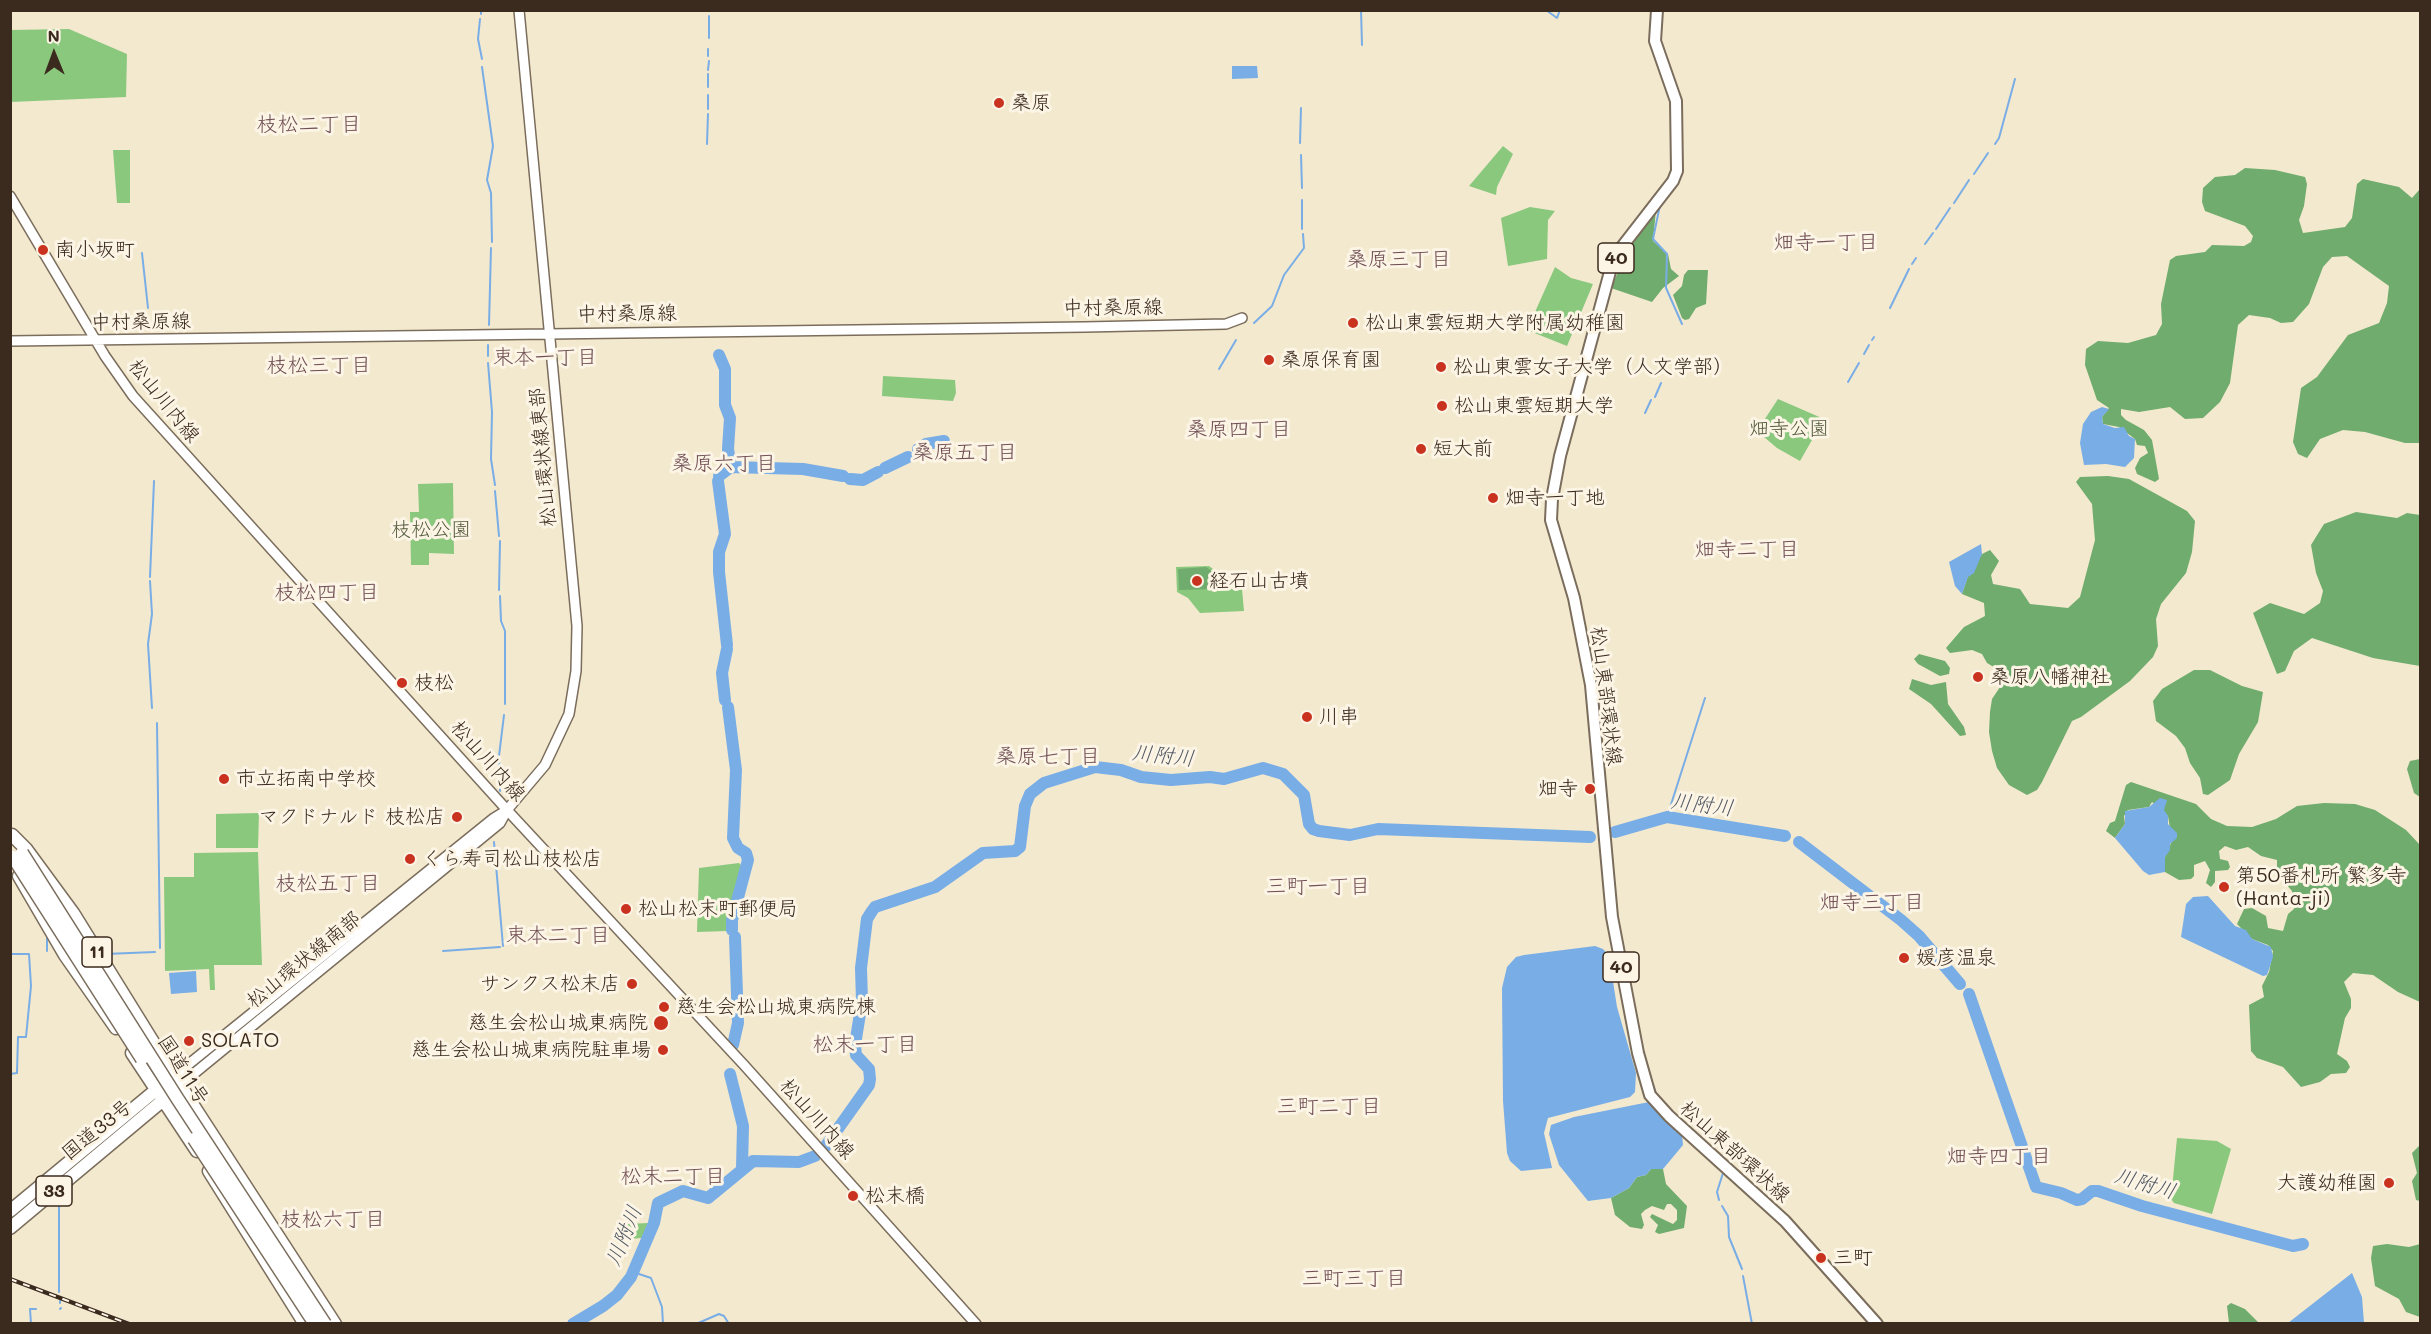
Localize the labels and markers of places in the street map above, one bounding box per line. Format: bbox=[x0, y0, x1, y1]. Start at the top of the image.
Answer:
place label: 桑原 bbox=[1011, 91, 1051, 115]
marker: 桑原 bbox=[992, 96, 1006, 110]
place label: 南小坂町 bbox=[55, 238, 135, 262]
marker: 南小坂町 bbox=[36, 243, 50, 257]
place label: 松山東雲短期大学附属幼稚園 bbox=[1365, 311, 1625, 335]
marker: 松山東雲短期大学附属幼稚園 bbox=[1346, 316, 1360, 330]
place label: 桑原保育園 bbox=[1281, 348, 1381, 372]
marker: 桑原保育園 bbox=[1262, 353, 1276, 367]
place label: 松山東雲女子大学（人文学部） bbox=[1453, 355, 1733, 379]
marker: 松山東雲女子大学（人文学部） bbox=[1434, 360, 1448, 374]
place label: 松山東雲短期大学 bbox=[1454, 394, 1614, 418]
marker: 松山東雲短期大学 bbox=[1435, 399, 1449, 413]
place label: 短大前 bbox=[1433, 437, 1493, 461]
marker: 短大前 bbox=[1414, 442, 1428, 456]
place label: 畑寺一丁地 bbox=[1505, 486, 1605, 510]
marker: 畑寺一丁地 bbox=[1486, 491, 1500, 505]
place label: 経石山古墳 bbox=[1209, 569, 1309, 593]
marker: 経石山古墳 bbox=[1190, 574, 1204, 588]
place label: 桑原八幡神社 bbox=[1990, 665, 2110, 689]
marker: 桑原八幡神社 bbox=[1971, 670, 1985, 684]
place label: 枝松 bbox=[414, 671, 454, 695]
marker: 枝松 bbox=[395, 676, 409, 690]
place label: 川串 bbox=[1319, 705, 1359, 729]
marker: 川串 bbox=[1300, 710, 1314, 724]
place label: 市立拓南中学校 bbox=[236, 767, 376, 791]
marker: 市立拓南中学校 bbox=[217, 772, 231, 786]
place label: 畑寺 bbox=[1538, 777, 1578, 801]
marker: 畑寺 bbox=[1583, 782, 1597, 796]
place label: マクドナルド 枝松店 bbox=[259, 805, 445, 829]
marker: マクドナルド 枝松店 bbox=[450, 810, 464, 824]
place label: くら寿司松山枝松店 bbox=[422, 847, 602, 871]
marker: くら寿司松山枝松店 bbox=[403, 852, 417, 866]
place label: 第50番札所 繁多寺 (Hanta-ji) bbox=[2236, 864, 2406, 911]
marker: 第50番札所 繁多寺 (Hanta-ji) bbox=[2217, 880, 2231, 894]
place label: 松山松末町郵便局 bbox=[638, 897, 798, 921]
marker: 松山松末町郵便局 bbox=[619, 902, 633, 916]
place label: 媛彦温泉 bbox=[1916, 946, 1996, 970]
marker: 媛彦温泉 bbox=[1897, 951, 1911, 965]
place label: サンクス松末店 bbox=[480, 972, 620, 996]
marker: サンクス松末店 bbox=[625, 977, 639, 991]
place label: 慈生会松山城東病院棟 bbox=[676, 995, 876, 1019]
marker: 慈生会松山城東病院棟 bbox=[657, 1000, 671, 1014]
place label: 慈生会松山城東病院 bbox=[468, 1011, 648, 1035]
marker: 慈生会松山城東病院 bbox=[652, 1014, 670, 1032]
place label: SOLATO bbox=[201, 1029, 279, 1053]
marker: SOLATO bbox=[182, 1034, 196, 1048]
place label: 慈生会松山城東病院駐車場 bbox=[411, 1038, 651, 1062]
marker: 慈生会松山城東病院駐車場 bbox=[656, 1043, 670, 1057]
place label: 大護幼稚園 bbox=[2277, 1171, 2377, 1195]
marker: 大護幼稚園 bbox=[2382, 1176, 2396, 1190]
place label: 松末橋 bbox=[865, 1184, 925, 1208]
marker: 松末橋 bbox=[846, 1189, 860, 1203]
place label: 三町 bbox=[1833, 1246, 1873, 1270]
marker: 三町 bbox=[1814, 1251, 1828, 1265]

